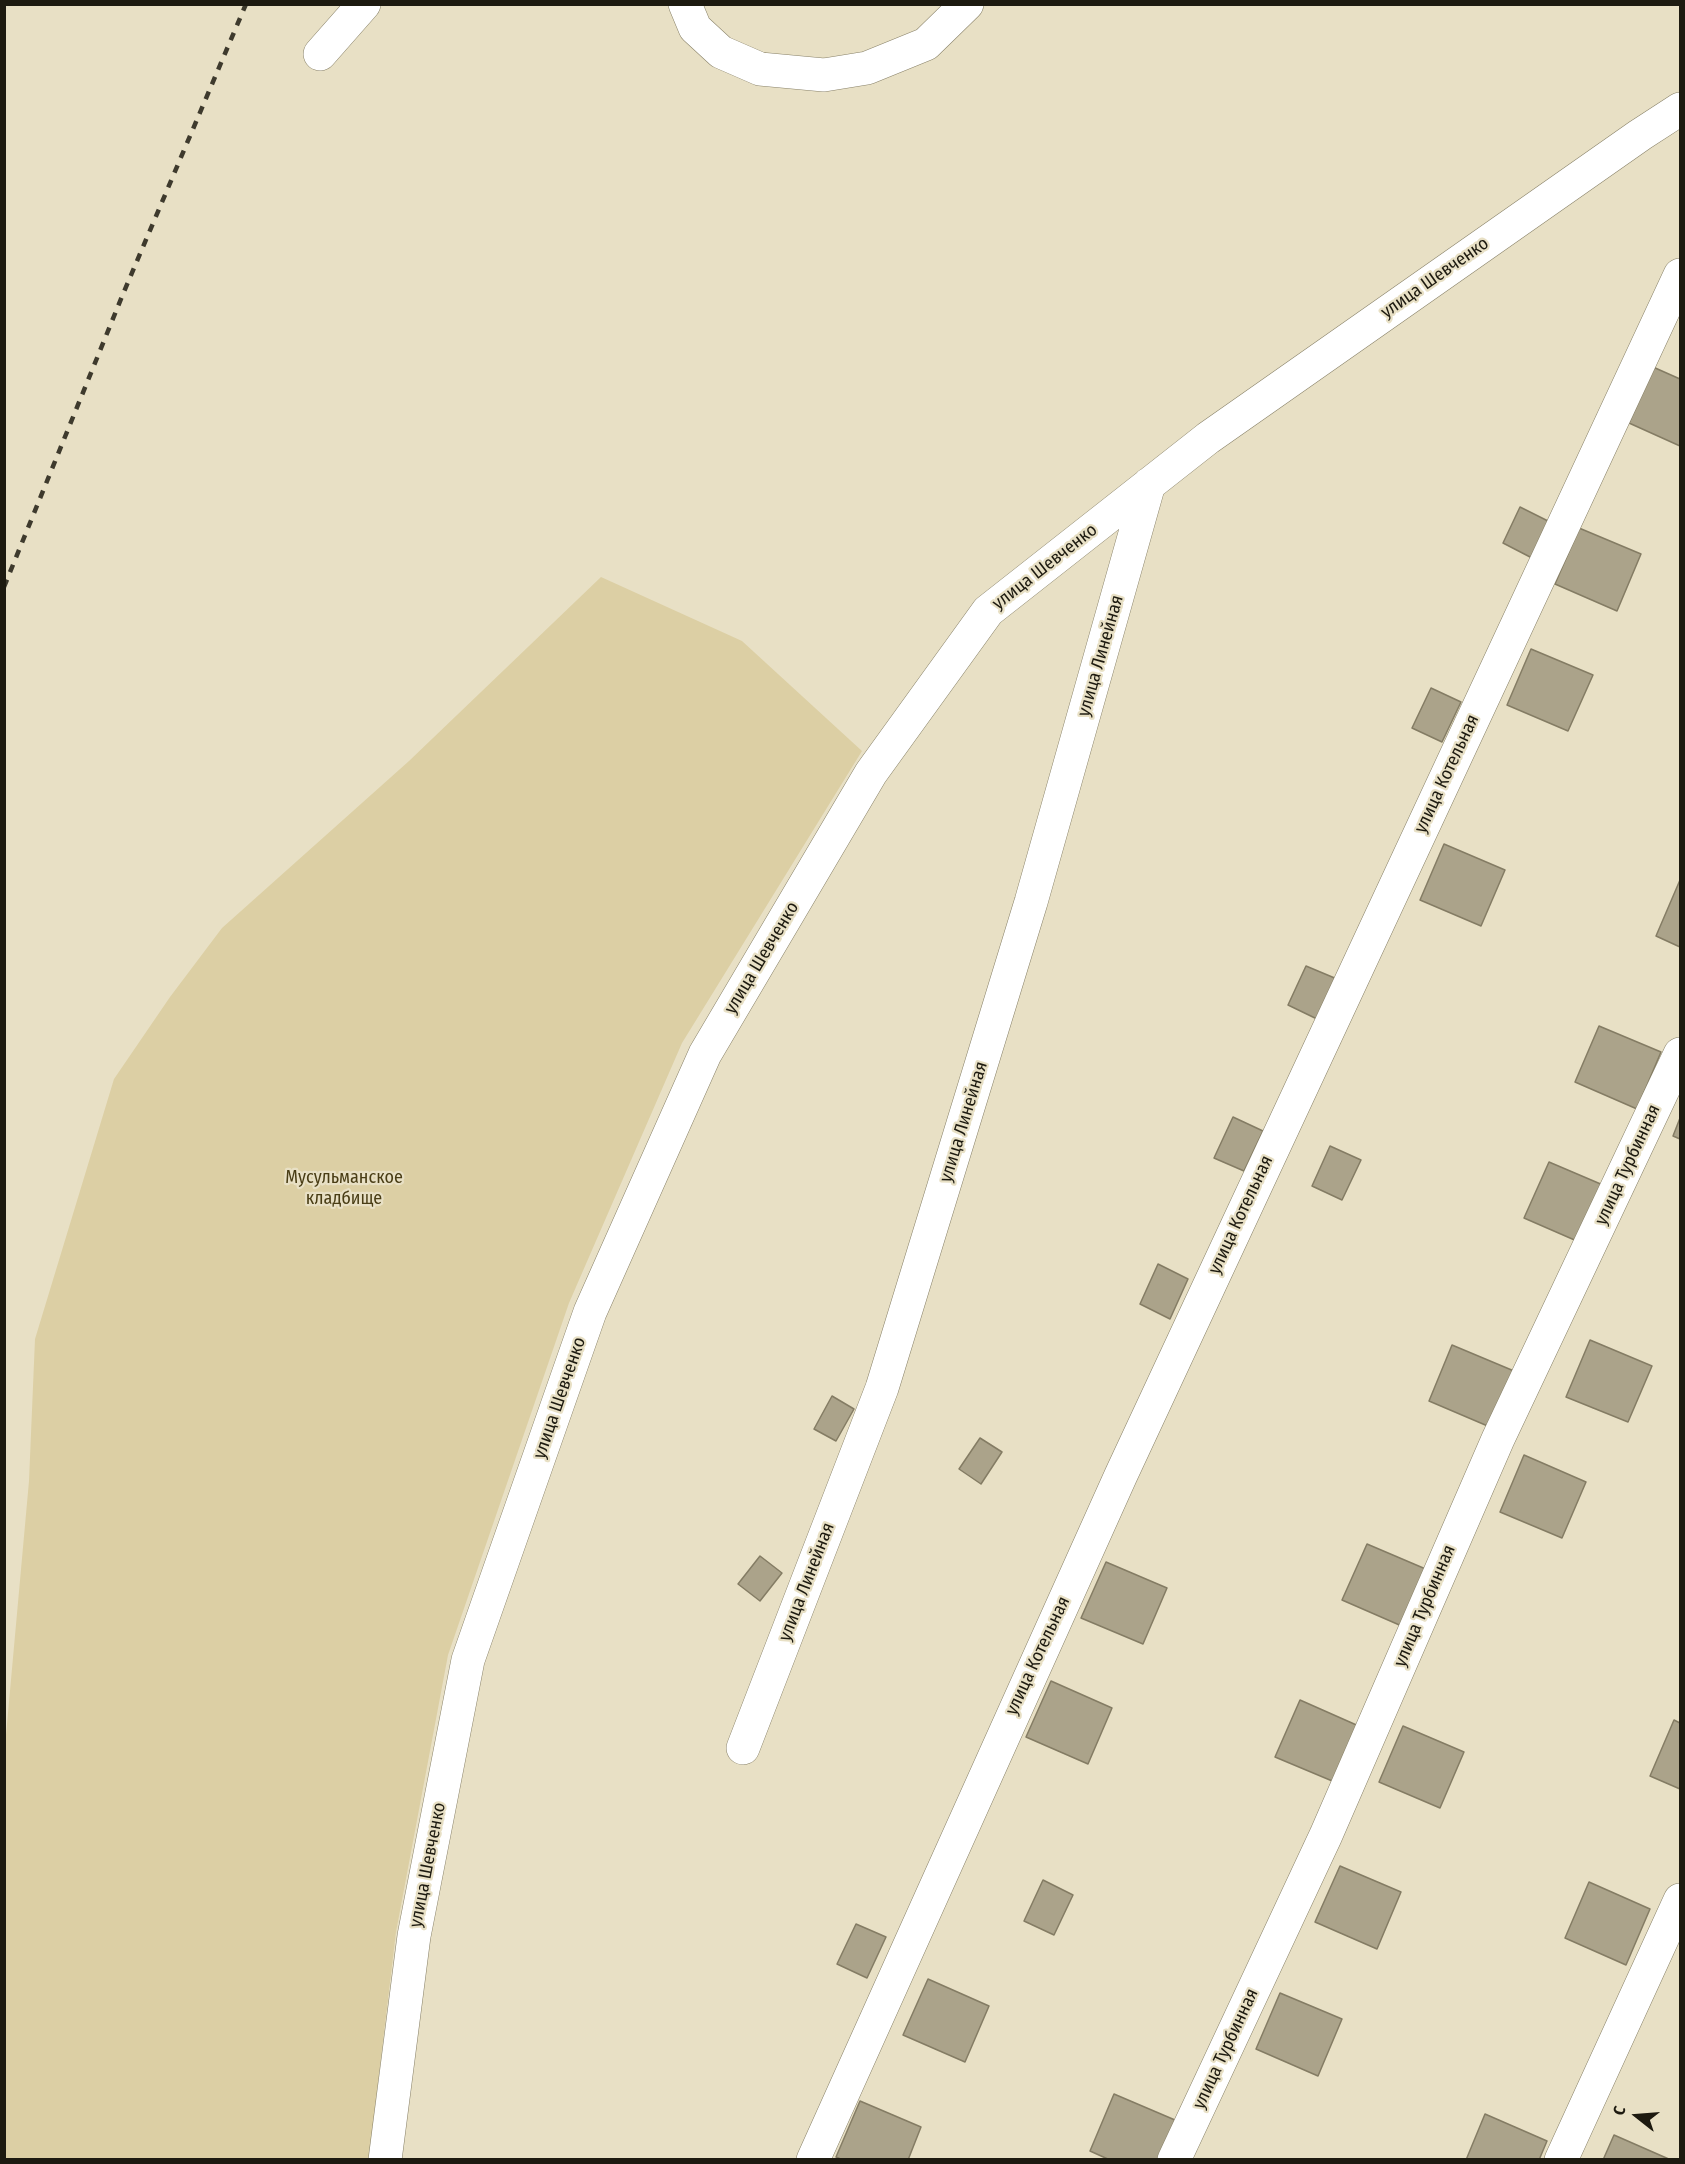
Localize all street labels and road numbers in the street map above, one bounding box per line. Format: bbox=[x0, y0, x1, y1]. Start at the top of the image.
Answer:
street label: улица Шевченко bbox=[1377, 233, 1493, 323]
street label: улица Шевченко bbox=[988, 519, 1102, 615]
street label: улица Линейная bbox=[1073, 593, 1129, 719]
street label: улица Котельная bbox=[1410, 711, 1484, 837]
street label: улица Шевченко bbox=[720, 898, 804, 1018]
street label: улица Линейная bbox=[935, 1059, 993, 1185]
street label: улица Турбинная bbox=[1591, 1101, 1665, 1229]
street label: улица Котельная bbox=[1204, 1152, 1278, 1278]
street label: улица Шевченко bbox=[529, 1334, 591, 1462]
street label: улица Линейная bbox=[775, 1520, 839, 1644]
street label: улица Турбинная bbox=[1390, 1542, 1460, 1670]
street label: улица Котельная bbox=[1001, 1593, 1075, 1719]
street label: улица Шевченко bbox=[405, 1801, 451, 1929]
street label: улица Турбинная bbox=[1189, 1985, 1263, 2113]

